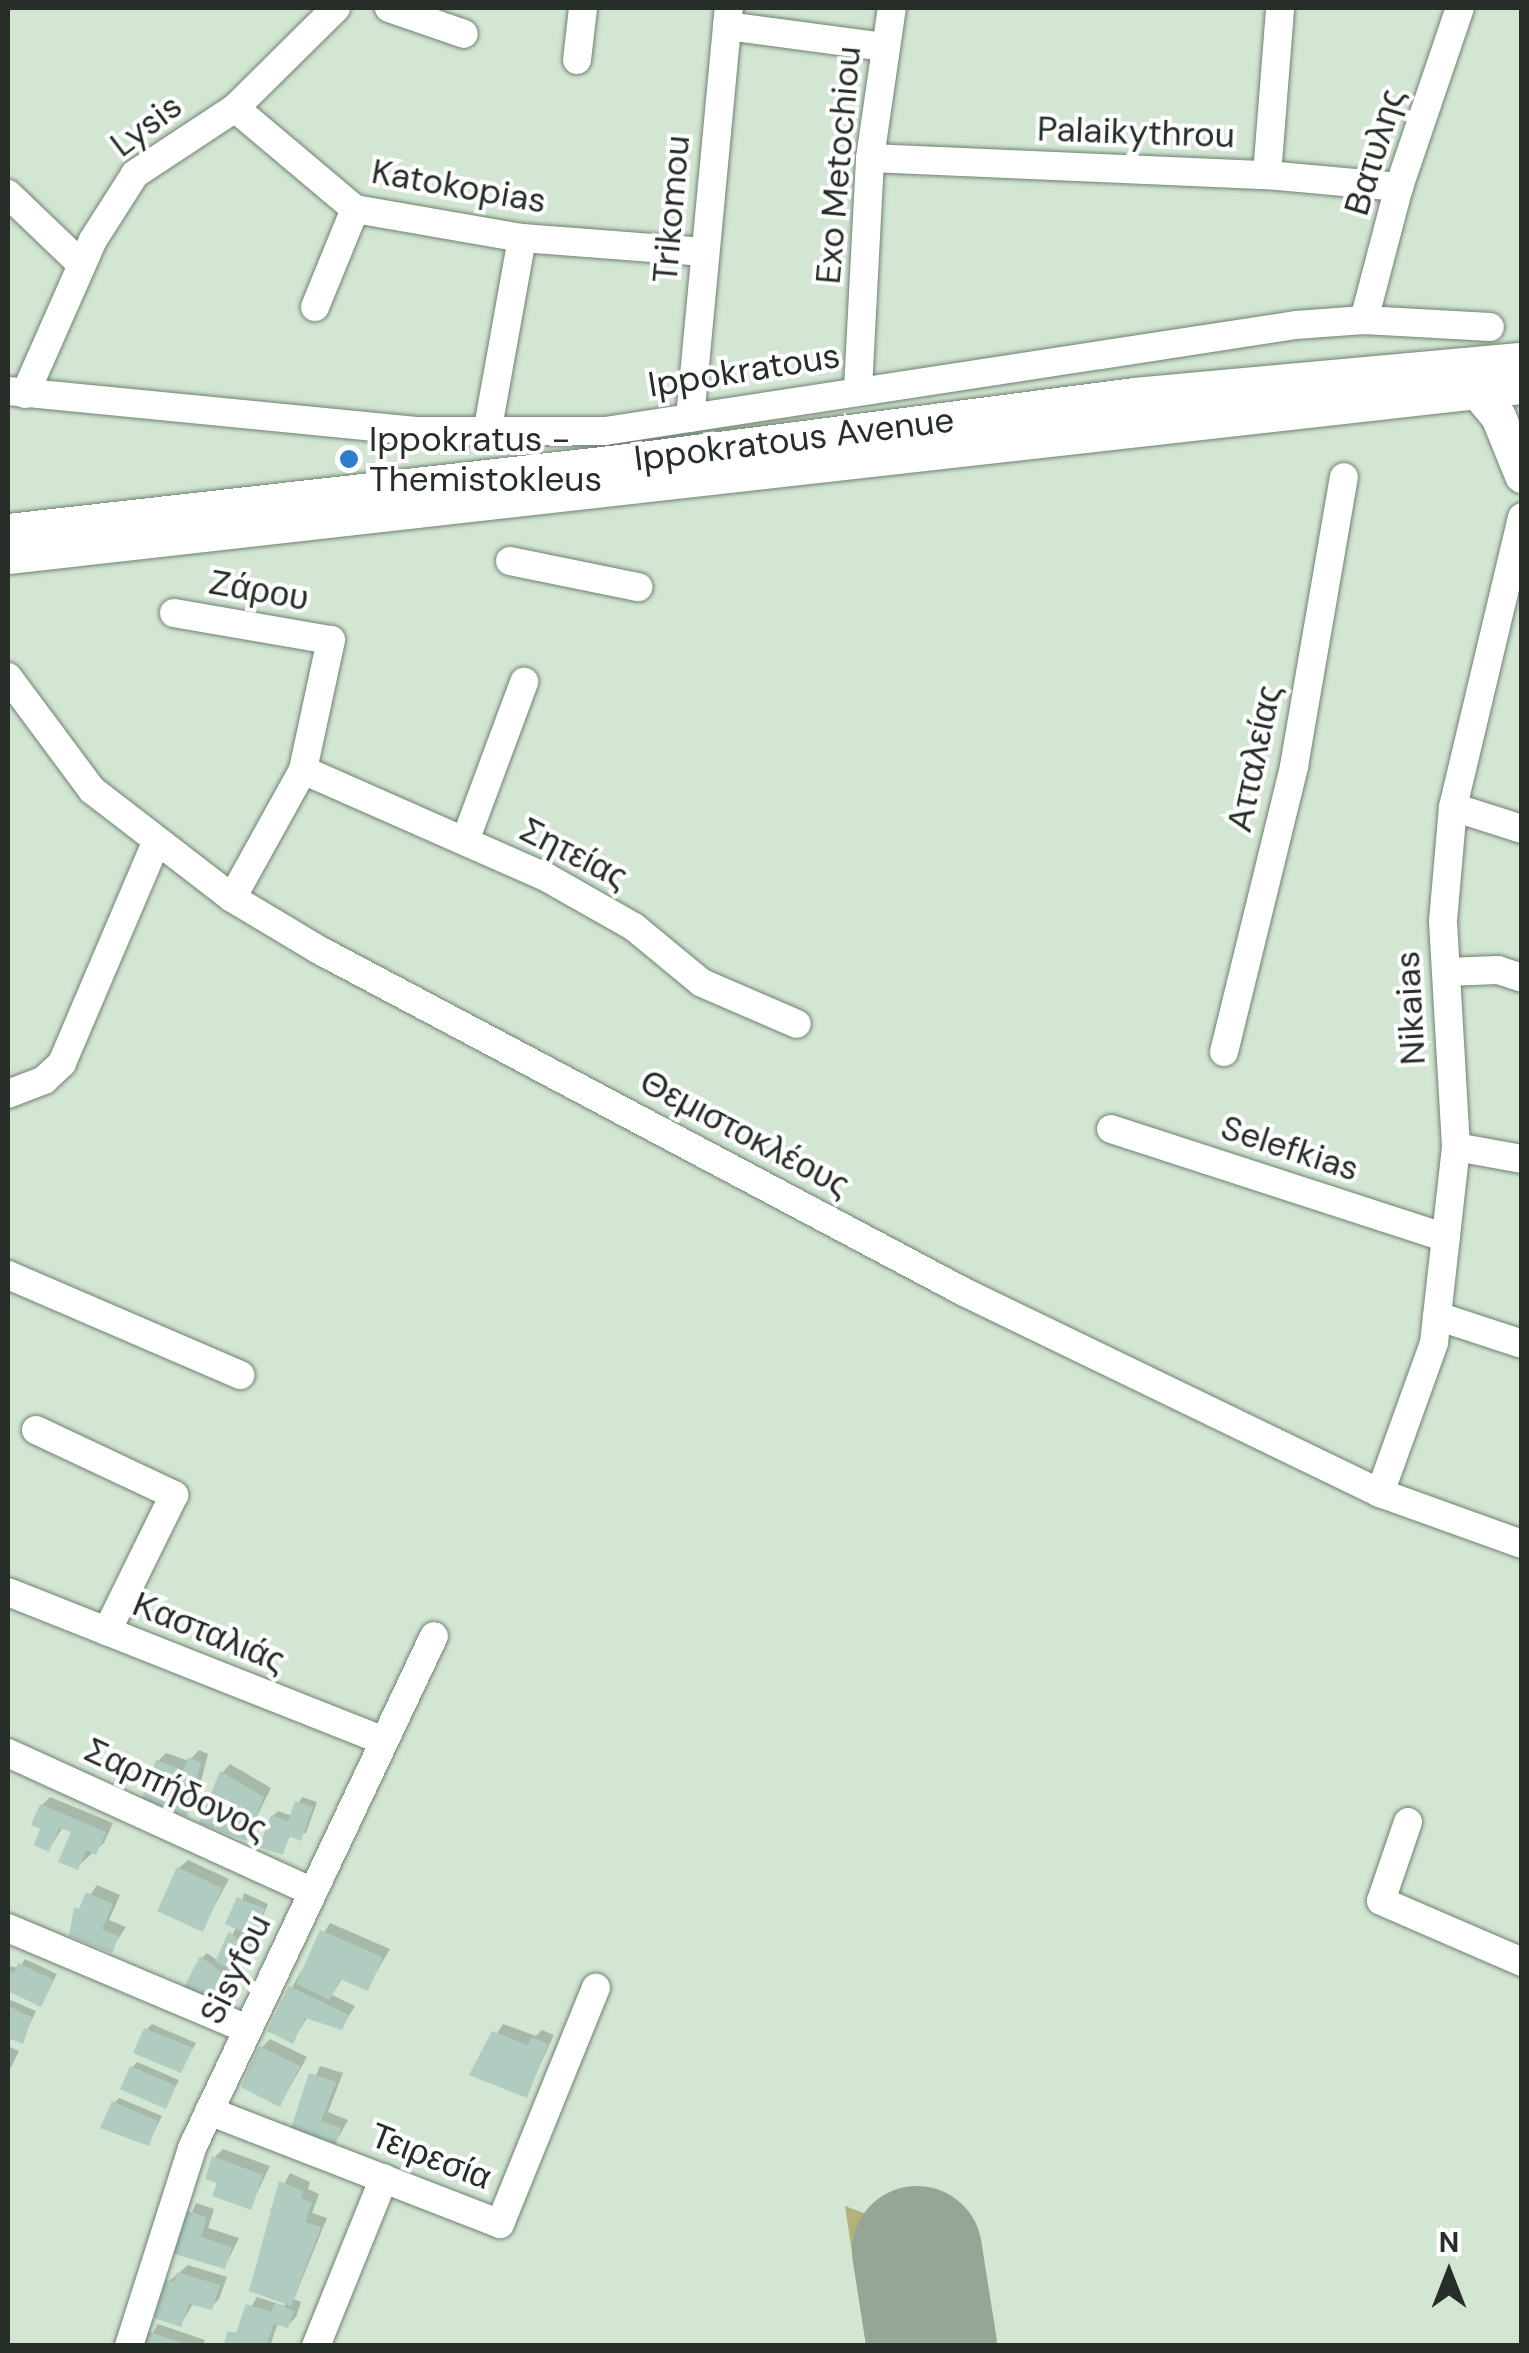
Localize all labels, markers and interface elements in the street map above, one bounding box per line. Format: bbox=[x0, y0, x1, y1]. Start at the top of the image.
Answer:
street label: Exo Metochiou bbox=[807, 44, 869, 286]
street label: Βατυλης bbox=[1335, 84, 1413, 220]
street label: Lysis bbox=[102, 85, 190, 165]
street label: Palaikythrou bbox=[1036, 108, 1236, 156]
street label: Trikomou bbox=[644, 133, 698, 285]
street label: Katokopias bbox=[369, 150, 549, 222]
street label: Ippokratous bbox=[645, 334, 843, 406]
street label: Ippokratous Avenue bbox=[632, 399, 956, 479]
place label: Ippokratus - Themistokleus bbox=[369, 418, 602, 500]
marker: Ippokratus - Themistokleus bbox=[338, 448, 360, 470]
street label: Ζάρου bbox=[206, 561, 312, 619]
street label: Ατταλείας bbox=[1218, 681, 1290, 835]
street label: Σητείας bbox=[513, 808, 635, 898]
street label: Nikaias bbox=[1386, 950, 1434, 1066]
street label: Θεμιστοκλέους bbox=[633, 1060, 857, 1206]
street label: Selefkias bbox=[1216, 1106, 1364, 1190]
street label: Κασταλιάς bbox=[127, 1582, 291, 1682]
street label: Σαρπήδονος bbox=[78, 1728, 274, 1850]
street label: Sisyfou bbox=[190, 1907, 280, 2031]
street label: Τειρεσία bbox=[365, 2114, 497, 2198]
north arrow bbox=[1399, 2223, 1499, 2323]
text: N bbox=[1439, 2224, 1459, 2261]

